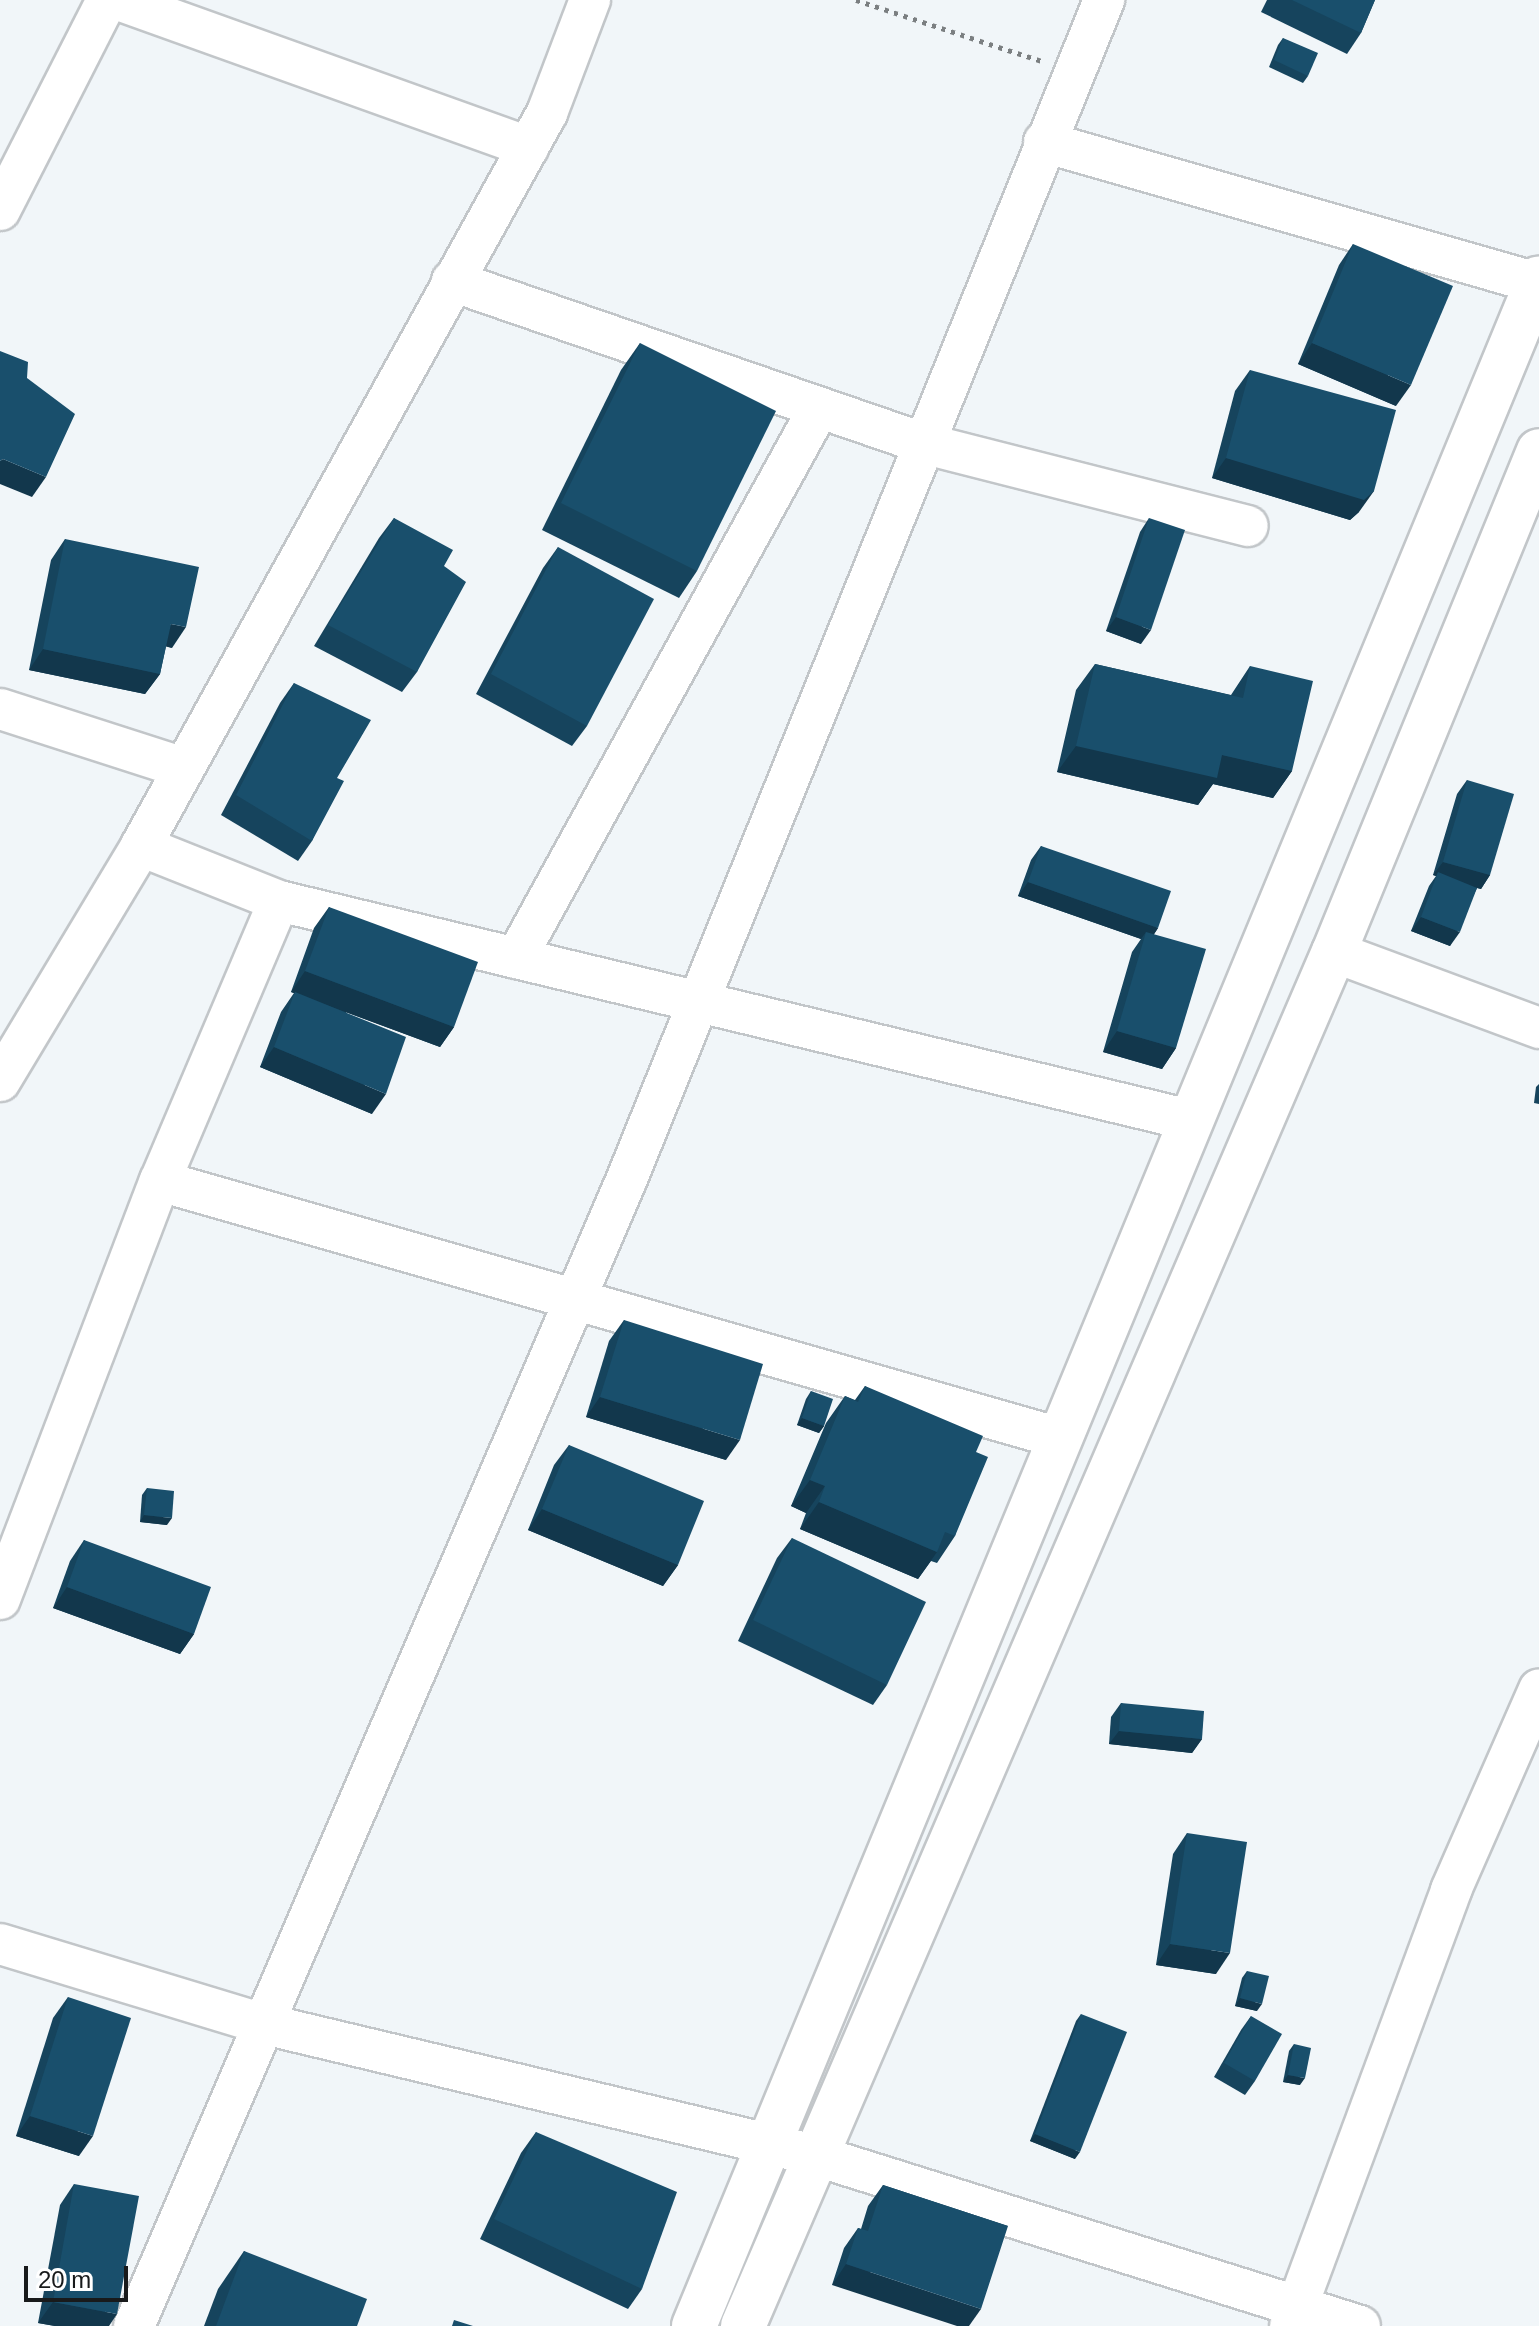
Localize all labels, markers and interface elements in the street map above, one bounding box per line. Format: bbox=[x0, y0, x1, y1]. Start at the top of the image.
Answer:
scale bar bbox=[28, 2250, 132, 2300]
text: 20 m bbox=[38, 2266, 91, 2293]

